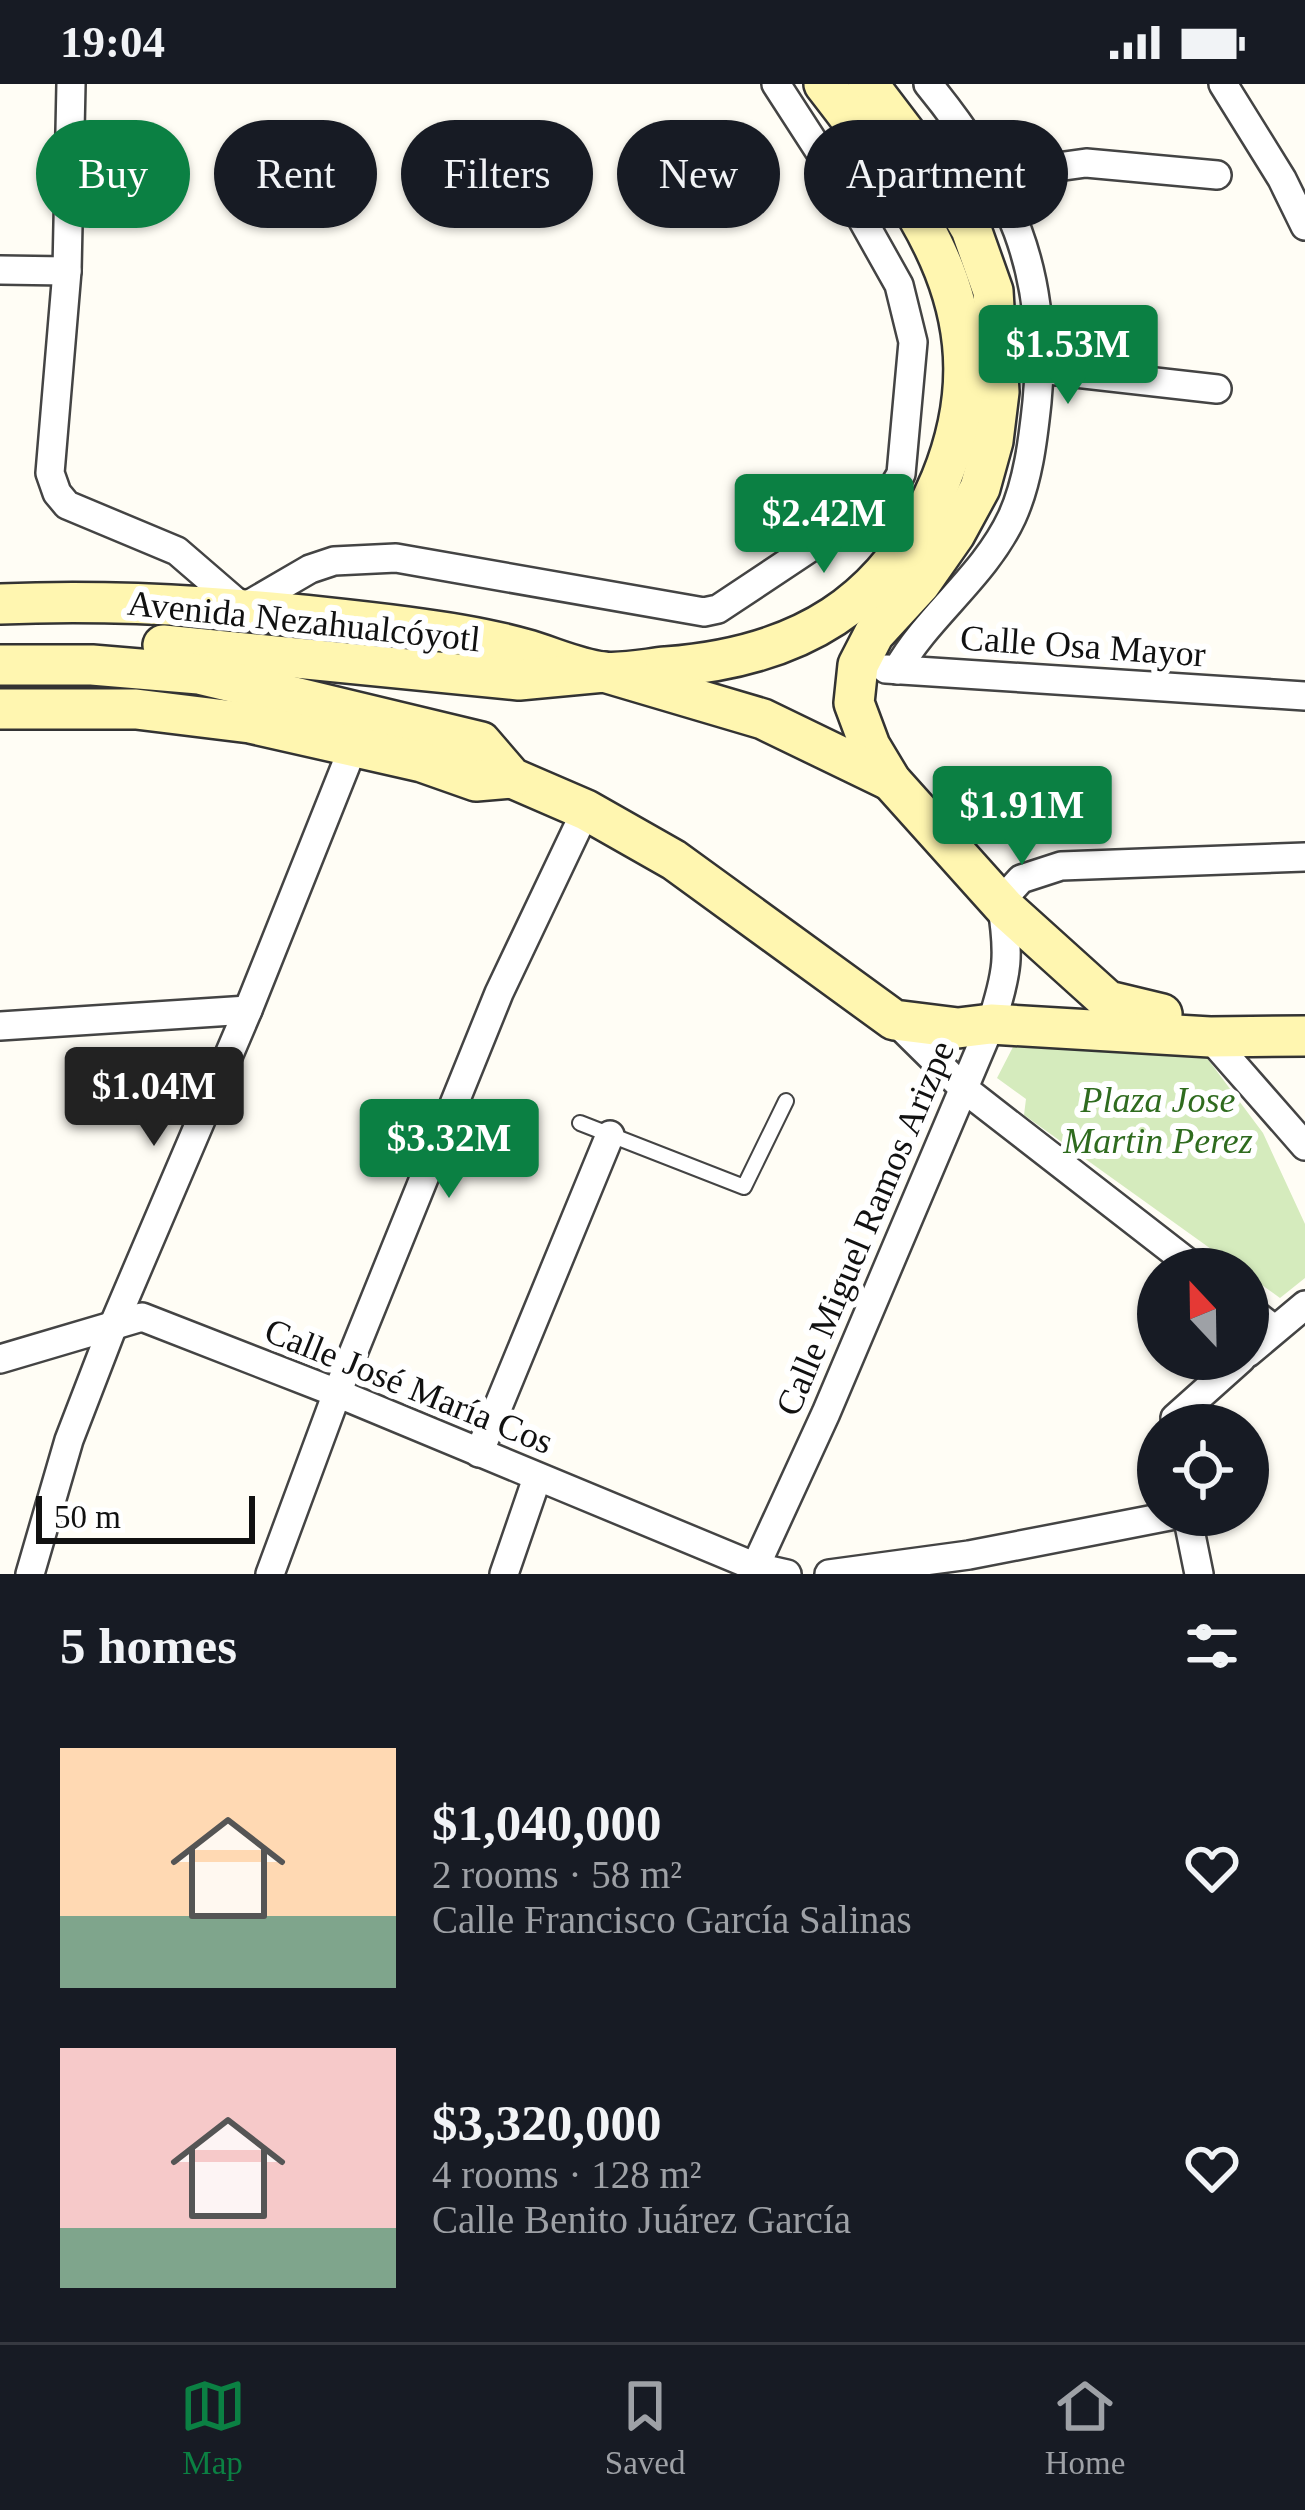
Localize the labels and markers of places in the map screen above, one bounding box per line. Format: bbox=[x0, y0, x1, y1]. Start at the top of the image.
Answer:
pin: $1.53M bbox=[970, 305, 1166, 407]
pin: $2.42M bbox=[726, 474, 922, 576]
pin: $1.91M bbox=[924, 766, 1120, 868]
pin: $1.04M bbox=[56, 1047, 252, 1149]
pin: $3.32M bbox=[351, 1099, 547, 1201]

